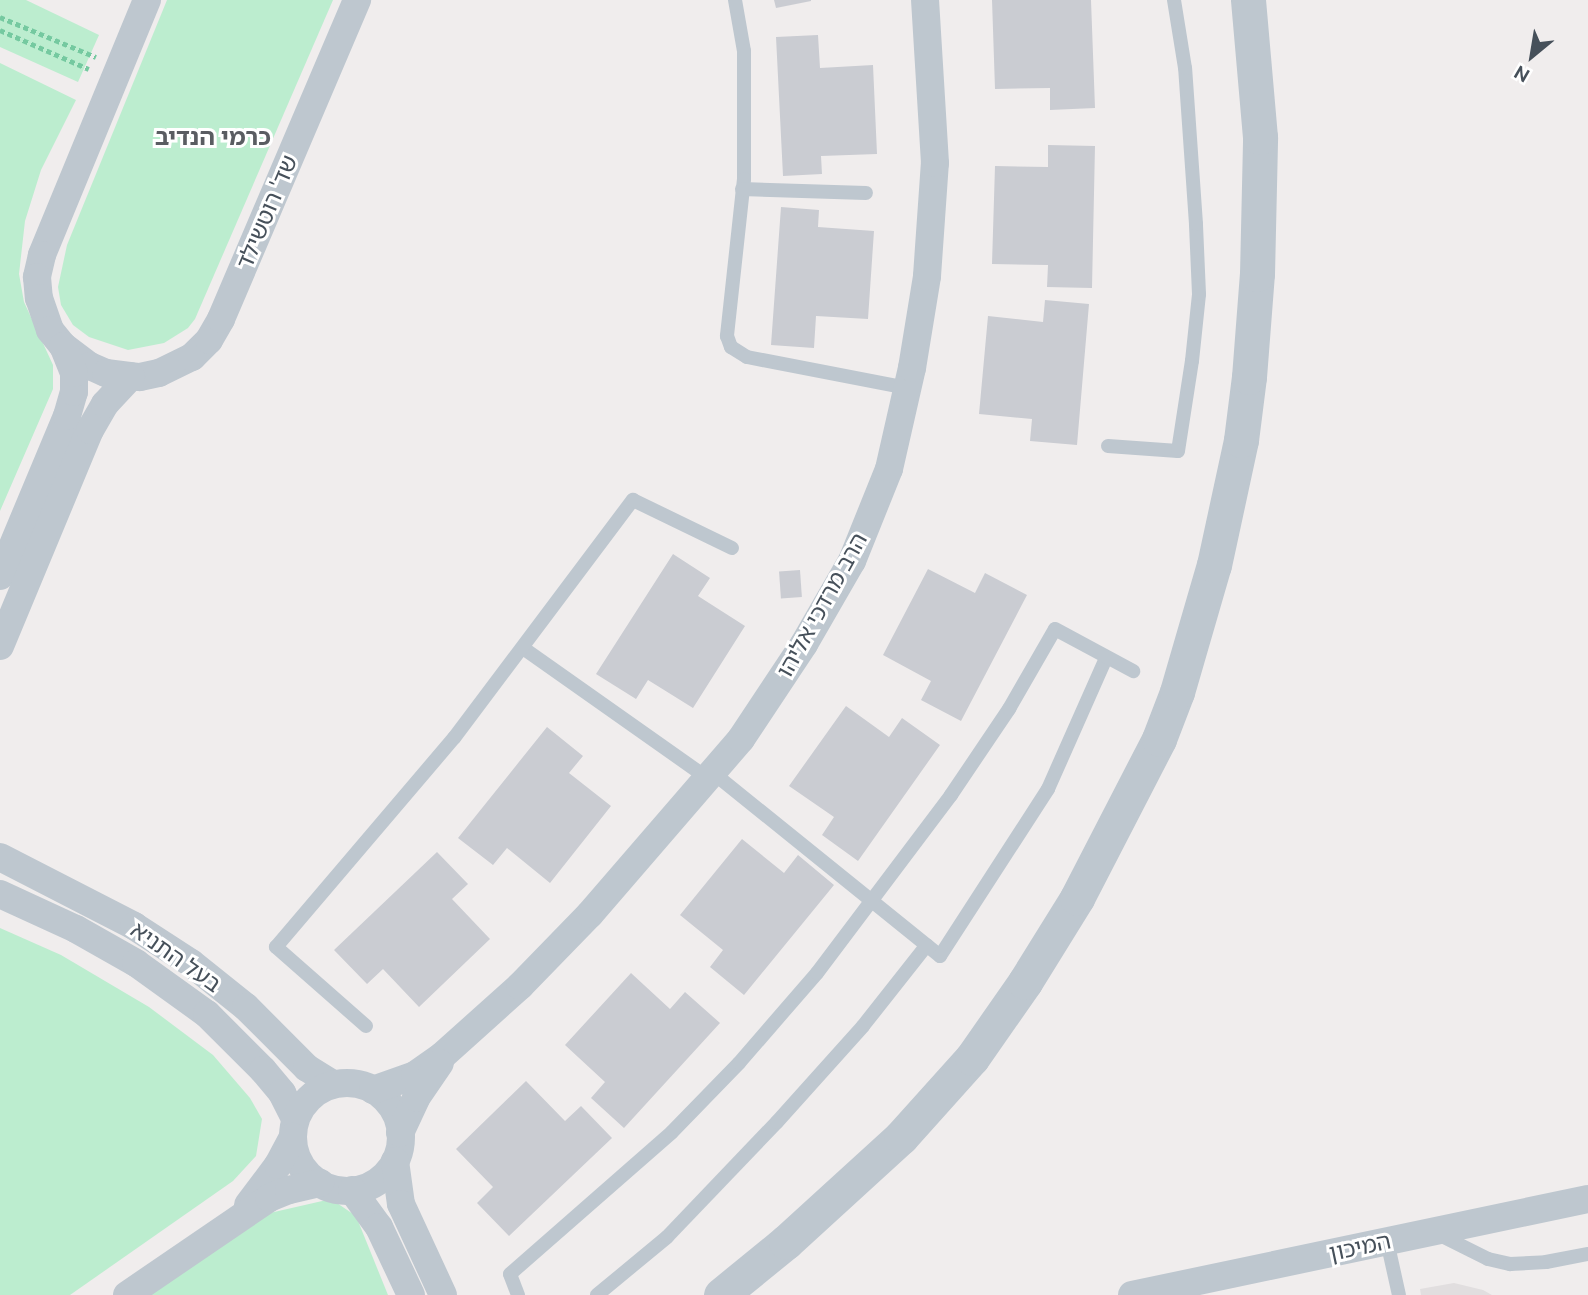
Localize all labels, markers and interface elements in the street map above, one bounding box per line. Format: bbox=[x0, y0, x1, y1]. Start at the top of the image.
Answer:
north arrow bbox=[1497, 21, 1567, 91]
text: N bbox=[1510, 61, 1533, 87]
district label: כרמי הנדיב bbox=[155, 123, 271, 151]
street label: שד' רוטשילד bbox=[231, 151, 303, 273]
street label: הרב מרדכי אליהו bbox=[771, 528, 873, 682]
street label: בעל התניא bbox=[126, 916, 226, 998]
street label: המיכון bbox=[1327, 1227, 1393, 1267]

